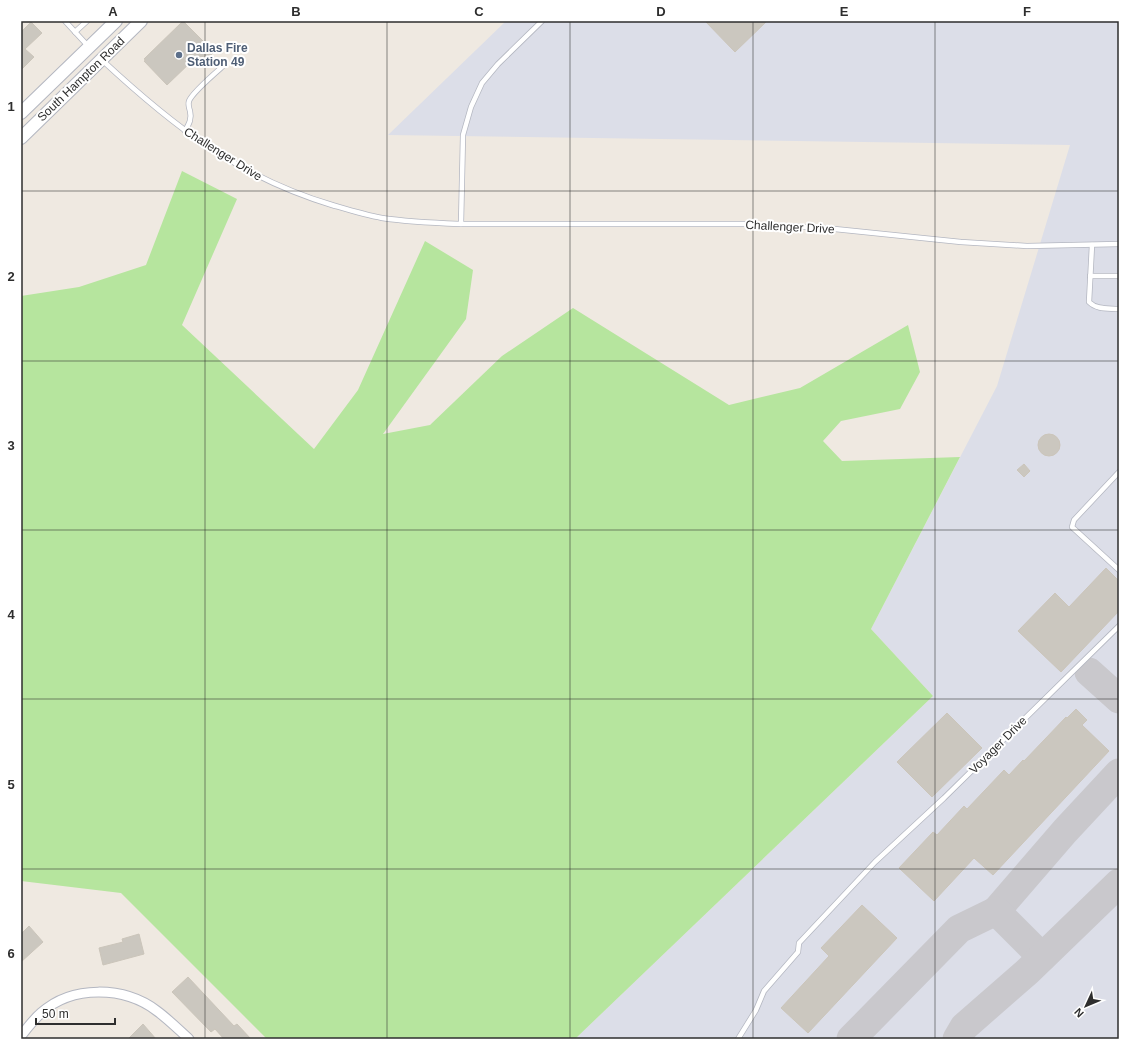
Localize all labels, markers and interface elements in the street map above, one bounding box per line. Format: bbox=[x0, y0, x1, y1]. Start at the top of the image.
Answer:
text: A bbox=[108, 4, 118, 19]
text: B bbox=[291, 4, 301, 19]
text: C bbox=[474, 4, 484, 19]
text: D bbox=[656, 4, 666, 19]
text: E bbox=[840, 4, 849, 19]
text: F bbox=[1023, 4, 1031, 19]
street label: South Hampton Road bbox=[35, 34, 127, 124]
place label: Dallas Fire Station 49 bbox=[187, 41, 248, 69]
marker: Dallas Fire Station 49 bbox=[174, 50, 184, 60]
text: 1 bbox=[7, 99, 15, 114]
street label: Challenger Drive bbox=[181, 124, 265, 184]
street label: Challenger Drive bbox=[745, 218, 835, 236]
text: 2 bbox=[7, 269, 15, 284]
text: 3 bbox=[7, 438, 15, 453]
text: 4 bbox=[7, 607, 15, 622]
street label: Voyager Drive bbox=[966, 713, 1030, 777]
text: 5 bbox=[7, 777, 15, 792]
text: 6 bbox=[7, 946, 15, 961]
north arrow bbox=[1066, 986, 1106, 1026]
scale bar bbox=[36, 1000, 115, 1026]
text: N bbox=[1072, 1006, 1086, 1020]
text: 50 m bbox=[42, 1007, 69, 1021]

